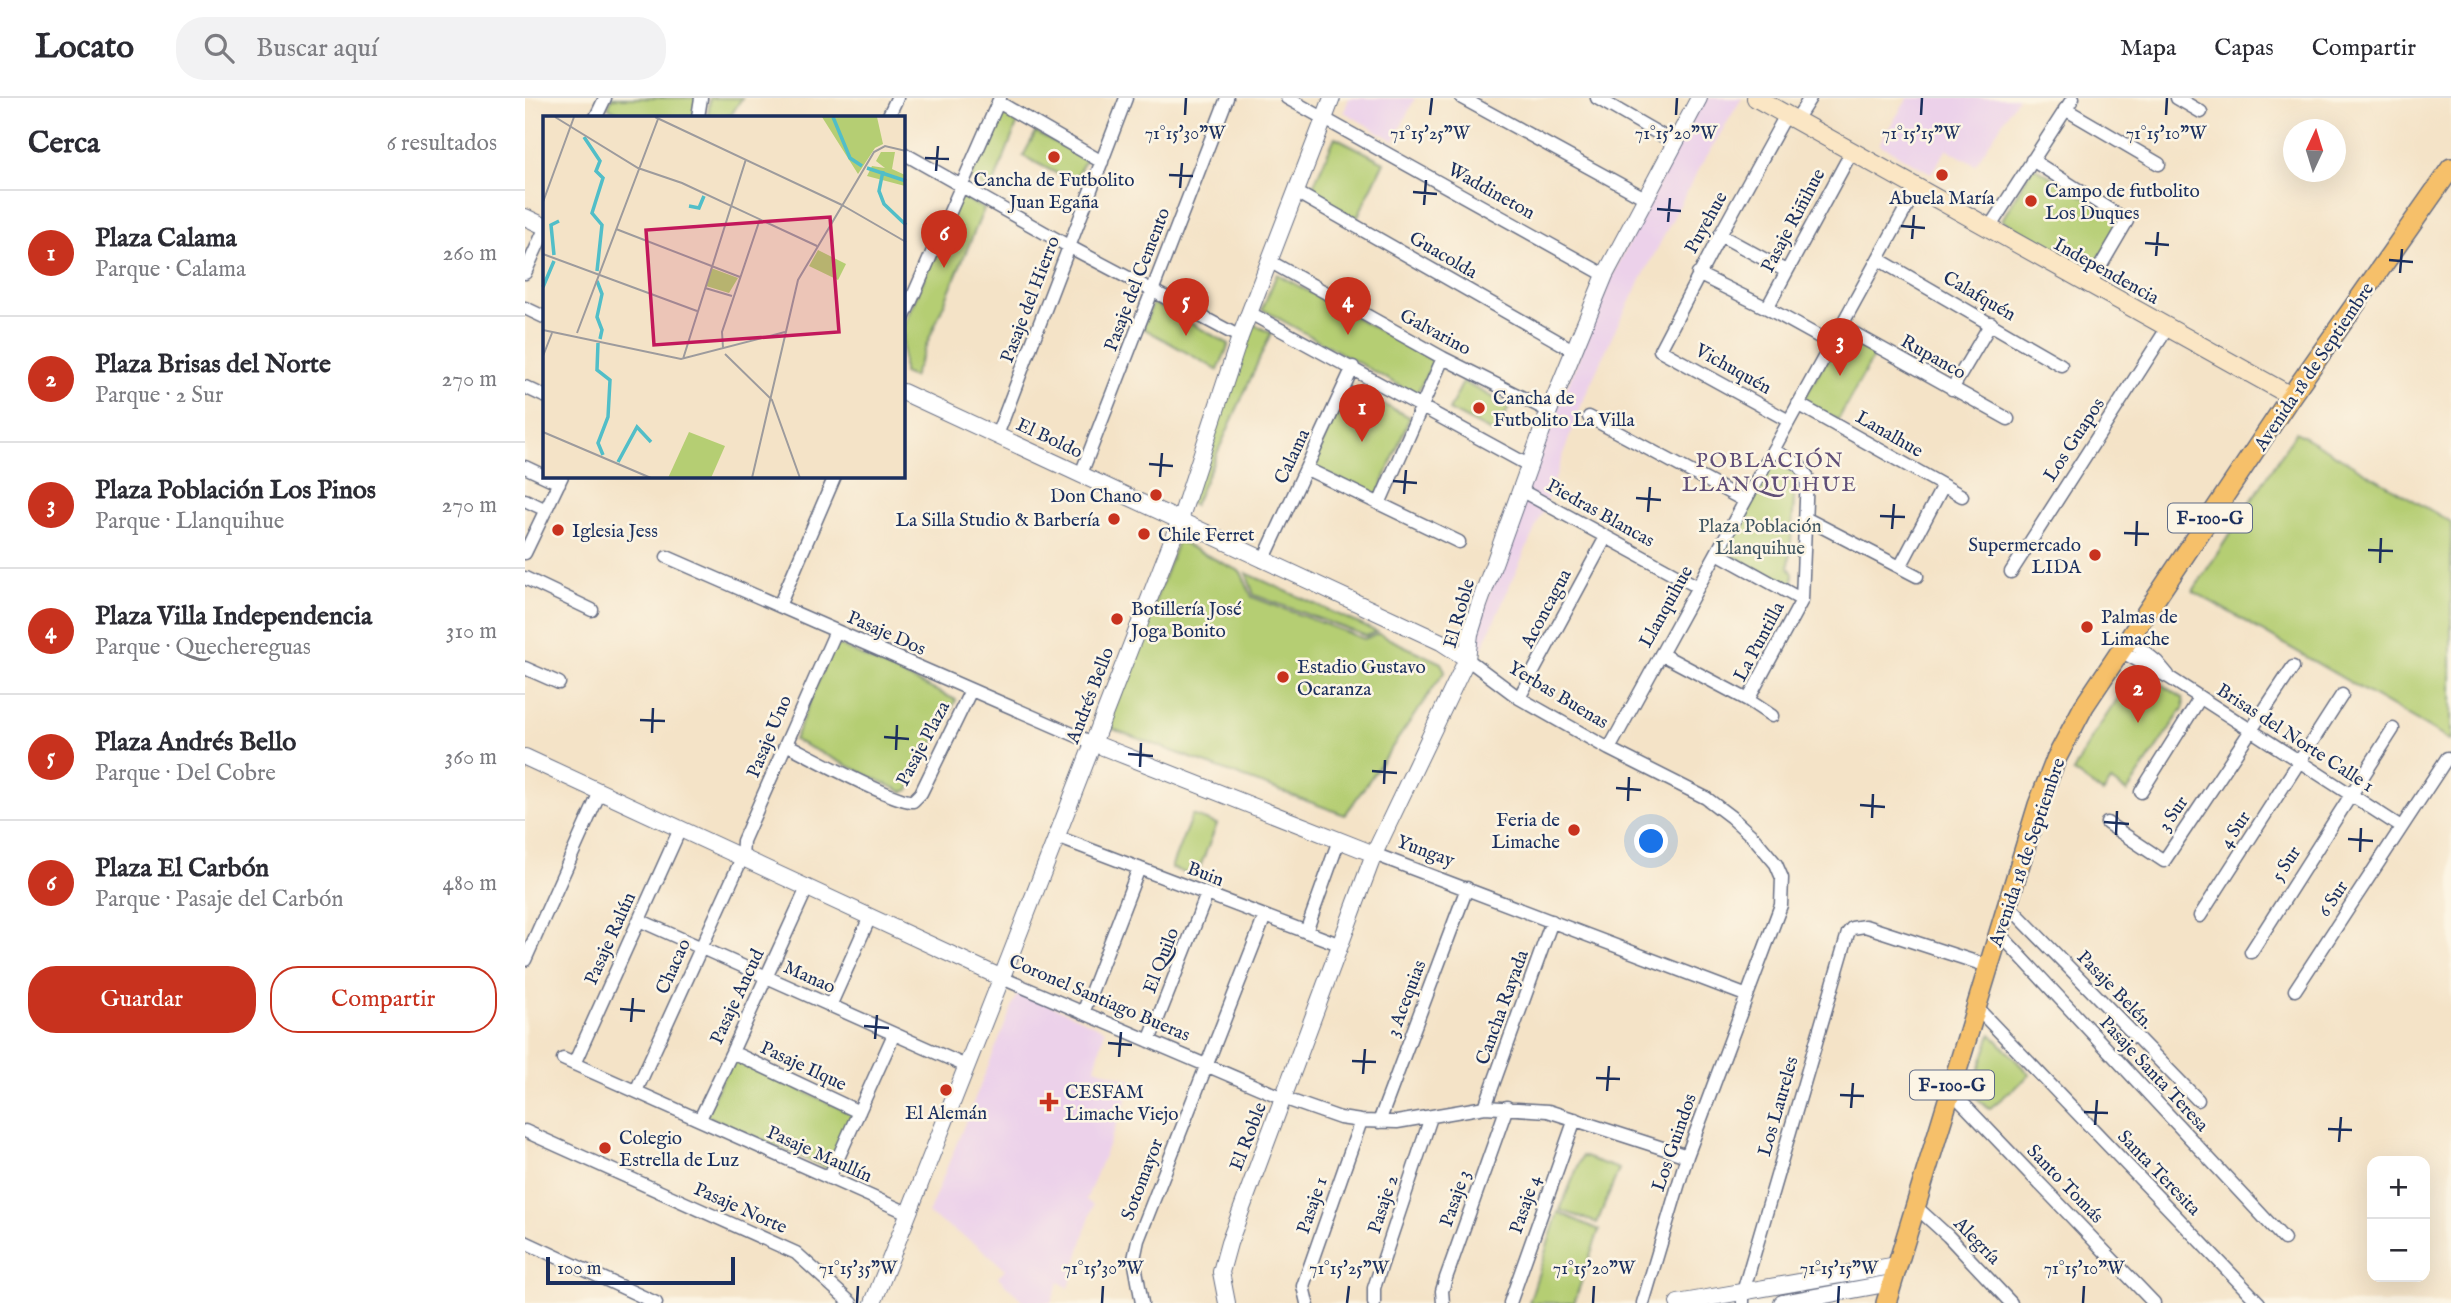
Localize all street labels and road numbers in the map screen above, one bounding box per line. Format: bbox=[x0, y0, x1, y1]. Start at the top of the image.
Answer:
street label: Waddineton bbox=[1443, 158, 1539, 226]
street label: Pasaje Riñihue bbox=[1756, 164, 1831, 277]
street label: Puyehue bbox=[1680, 188, 1734, 258]
street label: Pasaje del Cemento bbox=[1099, 204, 1176, 355]
street label: Guacolda bbox=[1405, 227, 1482, 285]
street label: Pasaje del Hierro bbox=[996, 233, 1066, 366]
street label: Independencia bbox=[2049, 233, 2164, 311]
street label: Calafquén bbox=[1938, 266, 2020, 327]
street label: Avenida 18 de Septiembre bbox=[2249, 278, 2380, 457]
street label: Galvarino bbox=[1395, 304, 1475, 362]
street label: Rupanco bbox=[1896, 330, 1970, 386]
street label: Vichuquén bbox=[1690, 339, 1775, 400]
street label: Los Guapos bbox=[2039, 394, 2111, 487]
street label: Lanalhue bbox=[1851, 406, 1927, 464]
street label: El Boldo bbox=[1012, 413, 1086, 465]
street label: Calama bbox=[1270, 425, 1316, 488]
street label: Piedras Blancas bbox=[1542, 474, 1658, 553]
road number: F-100-G bbox=[2168, 504, 2252, 532]
street label: Llanquihue bbox=[1634, 562, 1699, 652]
street label: Aconcagua bbox=[1516, 565, 1578, 653]
street label: El Roble bbox=[1439, 576, 1481, 651]
street label: La Puntilla bbox=[1729, 597, 1791, 686]
street label: Pasaje Dos bbox=[843, 606, 929, 662]
street label: Andrés Bello bbox=[1061, 644, 1120, 748]
street label: Yerbas Buenas bbox=[1503, 656, 1613, 735]
street label: Brisas del Norte Calle 1 bbox=[2212, 679, 2378, 799]
street label: Pasaje Uno bbox=[742, 692, 798, 782]
street label: Pasaje Plaza bbox=[891, 697, 957, 791]
street label: Avenida 18 de Septiembre bbox=[1984, 755, 2072, 951]
street label: 3 Sur bbox=[2153, 792, 2194, 837]
street label: 4 Sur bbox=[2215, 807, 2257, 853]
street label: Yungay bbox=[1393, 830, 1458, 874]
street label: 5 Sur bbox=[2266, 842, 2307, 886]
street label: Buin bbox=[1183, 857, 1227, 893]
street label: 6 Sur bbox=[2313, 876, 2354, 922]
street label: Pasaje Ralún bbox=[580, 889, 642, 989]
street label: El Quilo bbox=[1138, 925, 1185, 997]
street label: Chacao bbox=[651, 935, 697, 998]
street label: Pasaje Ancud bbox=[705, 945, 771, 1048]
street label: Cancha Rayada bbox=[1471, 946, 1535, 1068]
street label: Pasaje Belén. bbox=[2071, 946, 2158, 1035]
street label: Coronel Santiago Bueras bbox=[1005, 950, 1193, 1048]
street label: Manao bbox=[779, 956, 839, 1000]
street label: 3 Acequias bbox=[1381, 957, 1432, 1040]
street label: Pasaje Santa Teresa bbox=[2094, 1011, 2214, 1138]
street label: Pasaje Ilque bbox=[756, 1036, 850, 1097]
street label: Los Laureles bbox=[1753, 1054, 1805, 1159]
road number: F-100-G bbox=[1910, 1070, 1994, 1100]
street label: Los Guindos bbox=[1647, 1091, 1703, 1195]
street label: El Roble bbox=[1225, 1099, 1273, 1174]
street label: Pasaje Maullín bbox=[763, 1121, 876, 1189]
street label: Santa Teresita bbox=[2112, 1126, 2206, 1222]
street label: Sotomayor bbox=[1116, 1135, 1169, 1224]
street label: Santo Tomás bbox=[2021, 1140, 2108, 1229]
street label: Pasaje 3 bbox=[1435, 1167, 1477, 1230]
street label: Pasaje 4 bbox=[1505, 1171, 1547, 1237]
street label: Pasaje 2 bbox=[1363, 1172, 1405, 1237]
street label: Pasaje 1 bbox=[1292, 1174, 1334, 1237]
street label: Pasaje Norte bbox=[690, 1178, 791, 1240]
street label: Alegría bbox=[1947, 1212, 2006, 1271]

